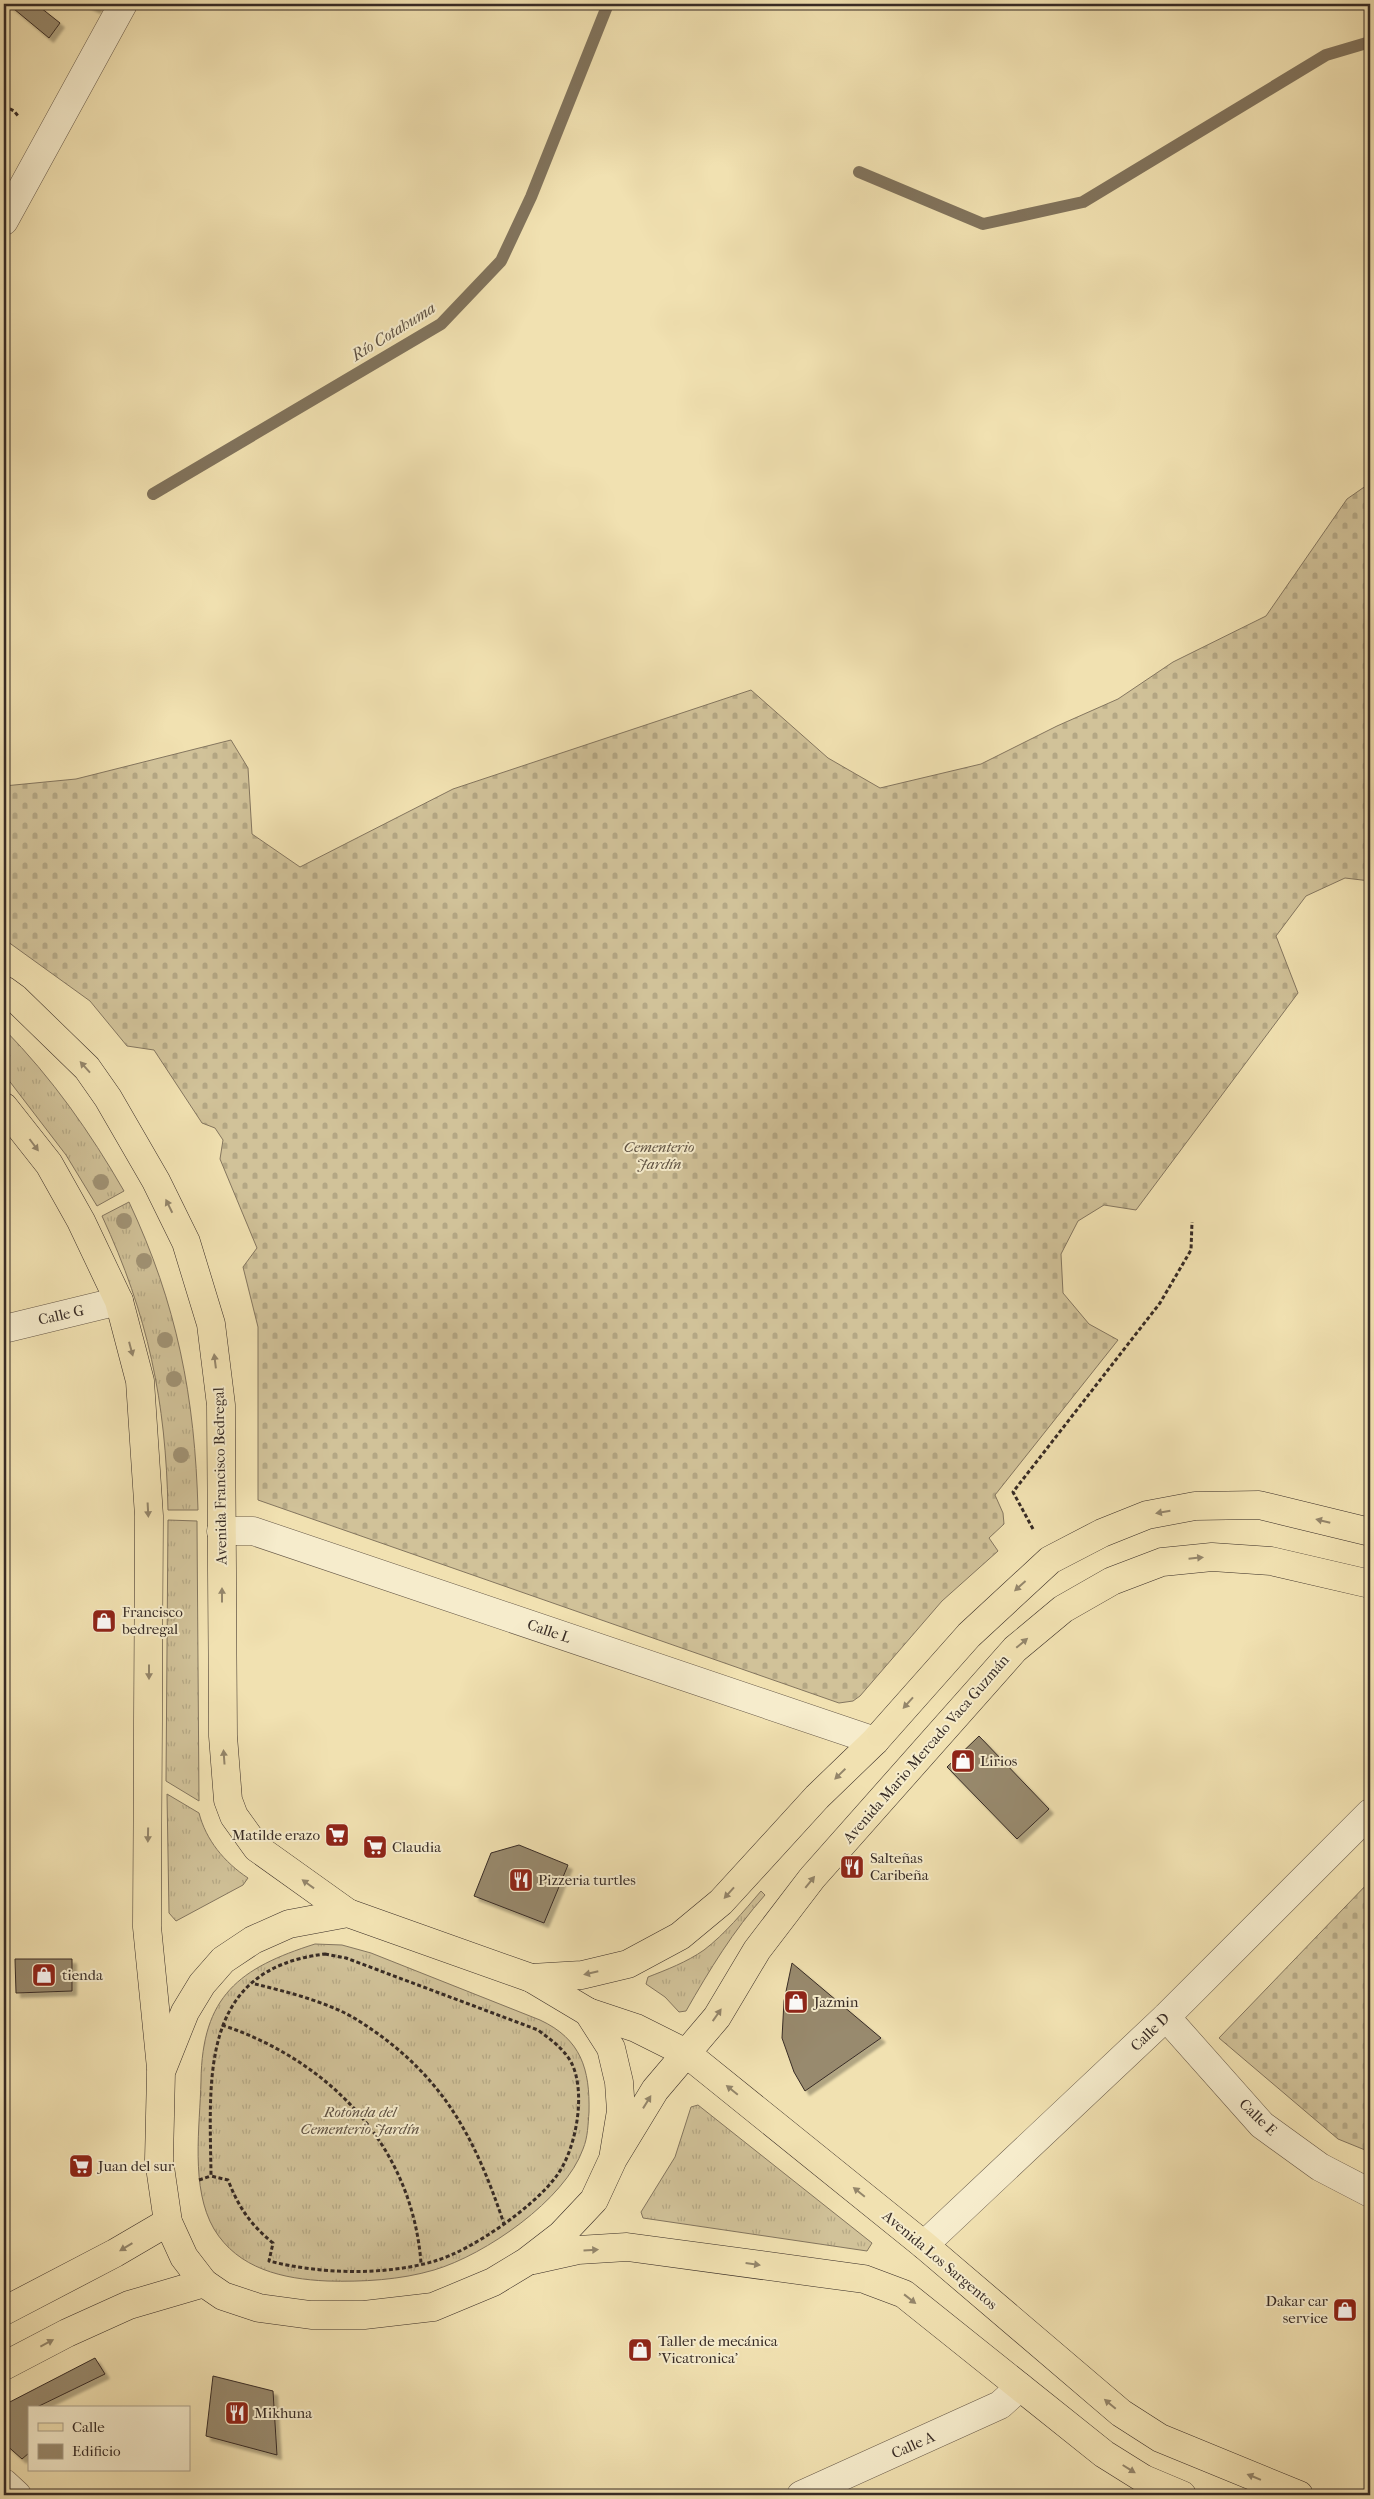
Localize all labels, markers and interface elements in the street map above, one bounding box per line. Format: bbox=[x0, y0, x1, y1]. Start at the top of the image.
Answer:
water label: Río Cotahuma bbox=[347, 298, 439, 365]
one-way arrow bbox=[79, 1062, 91, 1074]
one-way arrow bbox=[29, 1138, 40, 1151]
park label: Cementerio Jardín bbox=[624, 1138, 694, 1173]
one-way arrow bbox=[164, 1199, 172, 1213]
street label: Calle G bbox=[36, 1301, 86, 1329]
one-way arrow bbox=[127, 1341, 135, 1356]
one-way arrow bbox=[211, 1352, 219, 1368]
street label: Avenida Francisco Bedregal bbox=[209, 1387, 231, 1566]
one-way arrow bbox=[145, 1502, 153, 1518]
one-way arrow bbox=[1155, 1508, 1170, 1516]
one-way arrow bbox=[1315, 1517, 1330, 1525]
one-way arrow bbox=[1188, 1554, 1204, 1562]
one-way arrow bbox=[1015, 1580, 1027, 1592]
one-way arrow bbox=[217, 1586, 225, 1602]
place label: Francisco bedregal bbox=[121, 1603, 183, 1638]
shop icon: Francisco bedregal bbox=[91, 1608, 117, 1634]
street label: Calle L bbox=[525, 1615, 573, 1647]
one-way arrow bbox=[1015, 1637, 1027, 1649]
street label: Avenida Mario Mercado Vaca Guzmán bbox=[839, 1651, 1013, 1848]
one-way arrow bbox=[145, 1664, 153, 1680]
one-way arrow bbox=[902, 1697, 914, 1709]
shop icon: Lirios bbox=[950, 1748, 976, 1774]
one-way arrow bbox=[219, 1749, 227, 1765]
place label: Lirios bbox=[980, 1752, 1018, 1770]
one-way arrow bbox=[834, 1768, 846, 1780]
supermarket icon: Matilde erazo bbox=[324, 1822, 350, 1848]
place label: Matilde erazo bbox=[232, 1826, 320, 1844]
one-way arrow bbox=[144, 1827, 152, 1843]
supermarket icon: Claudia bbox=[362, 1834, 388, 1860]
place label: Claudia bbox=[392, 1838, 442, 1856]
place label: Salteñas Caribeña bbox=[870, 1849, 930, 1884]
restaurant icon: Salteñas Caribeña bbox=[839, 1854, 865, 1880]
restaurant icon: Pizzeria turtles bbox=[508, 1867, 534, 1893]
place label: Pizzeria turtles bbox=[538, 1871, 636, 1889]
one-way arrow bbox=[804, 1876, 815, 1889]
one-way arrow bbox=[302, 1879, 315, 1890]
one-way arrow bbox=[723, 1887, 735, 1899]
shop icon: tienda bbox=[31, 1962, 57, 1988]
place label: tienda bbox=[62, 1966, 104, 1984]
one-way arrow bbox=[583, 1969, 598, 1977]
shop icon: Jazmin bbox=[783, 1989, 809, 2015]
place label: Jazmin bbox=[813, 1993, 859, 2011]
one-way arrow bbox=[712, 2008, 722, 2022]
street label: Calle D bbox=[1127, 2009, 1173, 2055]
one-way arrow bbox=[726, 2084, 739, 2095]
street label: Calle E bbox=[1236, 2095, 1280, 2139]
one-way arrow bbox=[643, 2096, 652, 2109]
park label: Rotonda del Cementerio Jardín bbox=[301, 2103, 419, 2138]
supermarket icon: Juan del sur bbox=[68, 2153, 94, 2179]
place label: Juan del sur bbox=[97, 2157, 175, 2175]
one-way arrow bbox=[852, 2186, 865, 2197]
street label: Avenida Los Sargentos bbox=[878, 2206, 1001, 2314]
one-way arrow bbox=[119, 2242, 132, 2251]
one-way arrow bbox=[584, 2245, 600, 2253]
one-way arrow bbox=[745, 2260, 761, 2268]
place label: Dakar car service bbox=[1265, 2292, 1329, 2327]
one-way arrow bbox=[903, 2294, 916, 2305]
shop icon: Dakar car service bbox=[1332, 2297, 1358, 2323]
place label: Taller de mecánica 'Vicatronica' bbox=[658, 2332, 779, 2367]
shop icon: Taller de mecánica 'Vicatronica' bbox=[627, 2337, 653, 2363]
one-way arrow bbox=[40, 2339, 54, 2347]
one-way arrow bbox=[1104, 2398, 1117, 2409]
restaurant icon: Mikhuna bbox=[224, 2400, 250, 2426]
place label: Mikhuna bbox=[254, 2404, 313, 2422]
legend bbox=[28, 2406, 190, 2472]
text: Calle bbox=[72, 2418, 105, 2436]
street label: Calle A bbox=[889, 2427, 938, 2462]
text: Edificio bbox=[72, 2442, 121, 2460]
one-way arrow bbox=[1122, 2465, 1135, 2474]
one-way arrow bbox=[1247, 2472, 1262, 2480]

